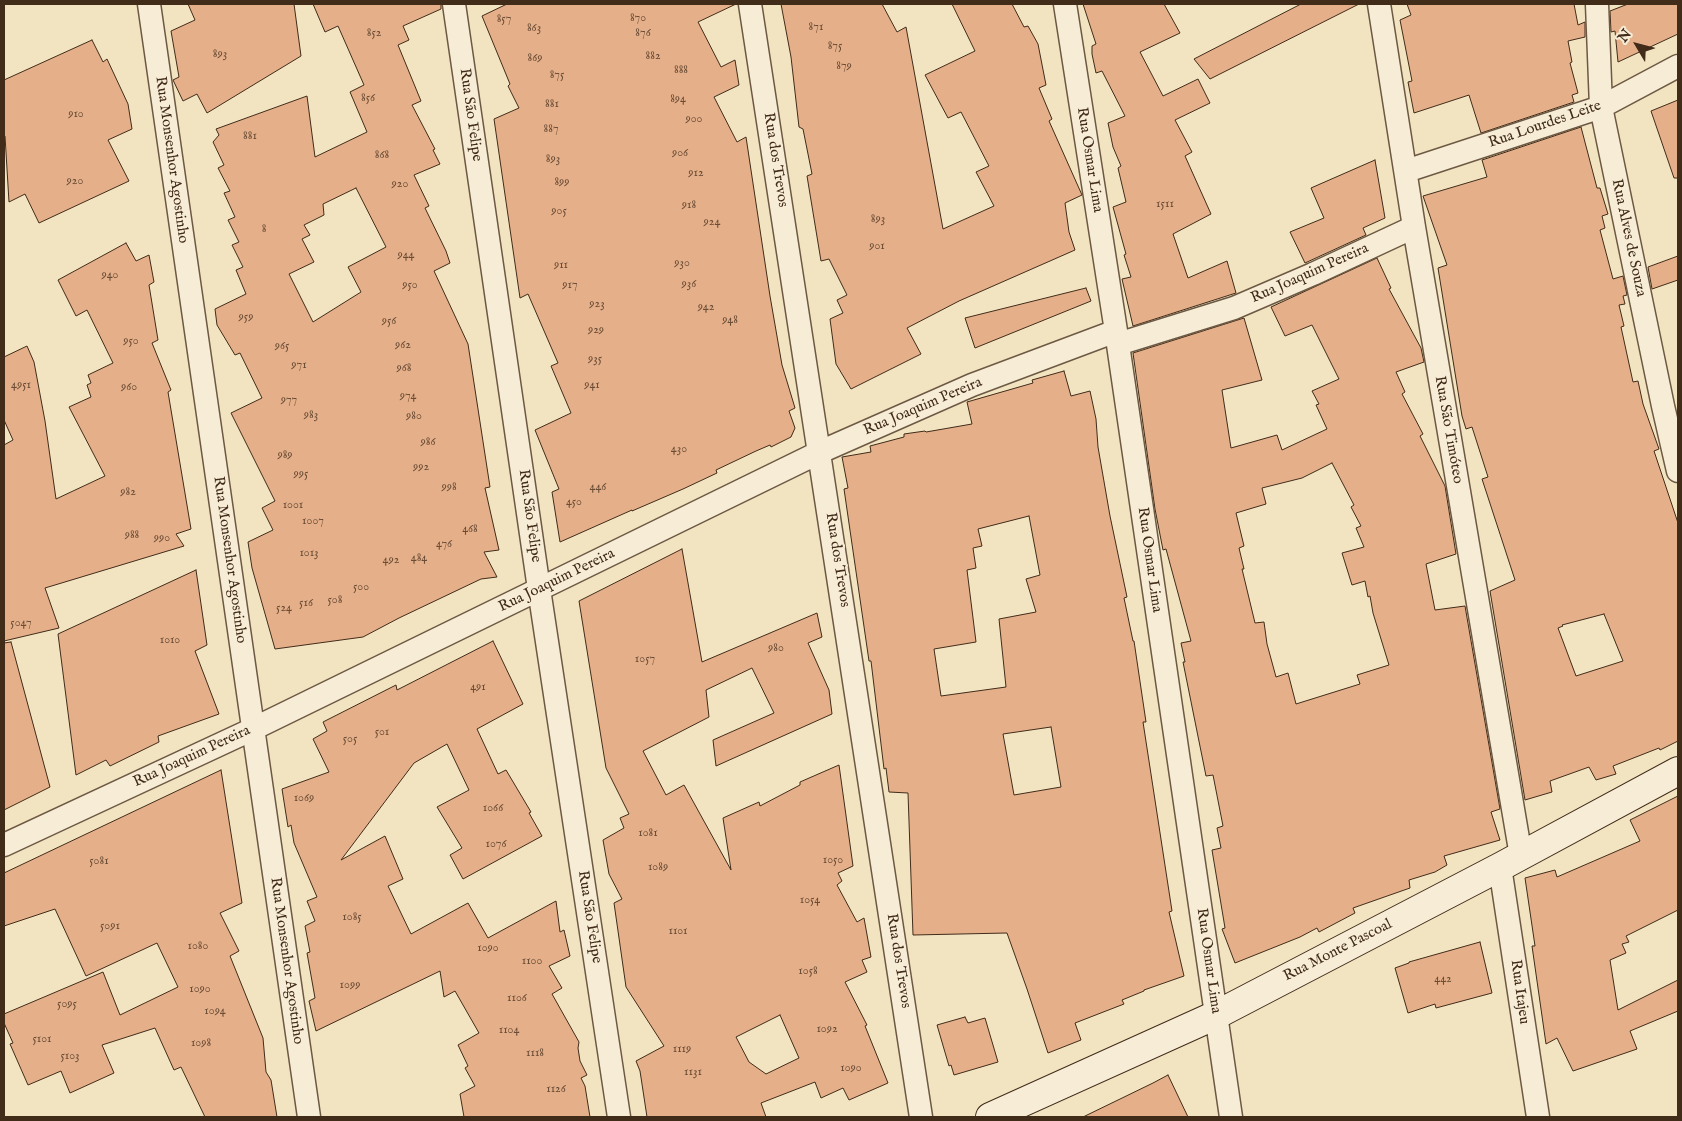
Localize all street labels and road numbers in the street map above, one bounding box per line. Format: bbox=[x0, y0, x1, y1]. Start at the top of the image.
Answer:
street label: Rua São Felipe bbox=[455, 67, 485, 163]
street label: Rua Monsenhor Agostinho bbox=[150, 75, 192, 245]
street label: Rua Lourdes Leite bbox=[1486, 97, 1604, 153]
street label: Rua Osmar Lima bbox=[1072, 106, 1106, 214]
street label: Rua dos Trevos bbox=[759, 111, 791, 209]
street label: Rua Alves de Souza bbox=[1607, 177, 1649, 299]
street label: Rua Joaquim Pereira bbox=[1248, 240, 1372, 308]
street label: Rua Joaquim Pereira bbox=[861, 374, 985, 440]
street label: Rua São Timóteo bbox=[1430, 375, 1466, 485]
street label: Rua São Felipe bbox=[514, 468, 544, 564]
street label: Rua Monsenhor Agostinho bbox=[208, 475, 250, 645]
street label: Rua Osmar Lima bbox=[1133, 506, 1165, 614]
street label: Rua dos Trevos bbox=[821, 511, 853, 609]
street label: Rua Joaquim Pereira bbox=[496, 545, 618, 617]
street label: Rua Joaquim Pereira bbox=[131, 722, 253, 792]
street label: Rua São Felipe bbox=[573, 869, 605, 965]
street label: Rua Monsenhor Agostinho bbox=[265, 876, 307, 1046]
street label: Rua Osmar Lima bbox=[1192, 907, 1224, 1015]
street label: Rua dos Trevos bbox=[882, 912, 914, 1010]
street label: Rua Monte Pascoal bbox=[1281, 916, 1395, 986]
street label: Rua Itajeu bbox=[1506, 959, 1532, 1025]

